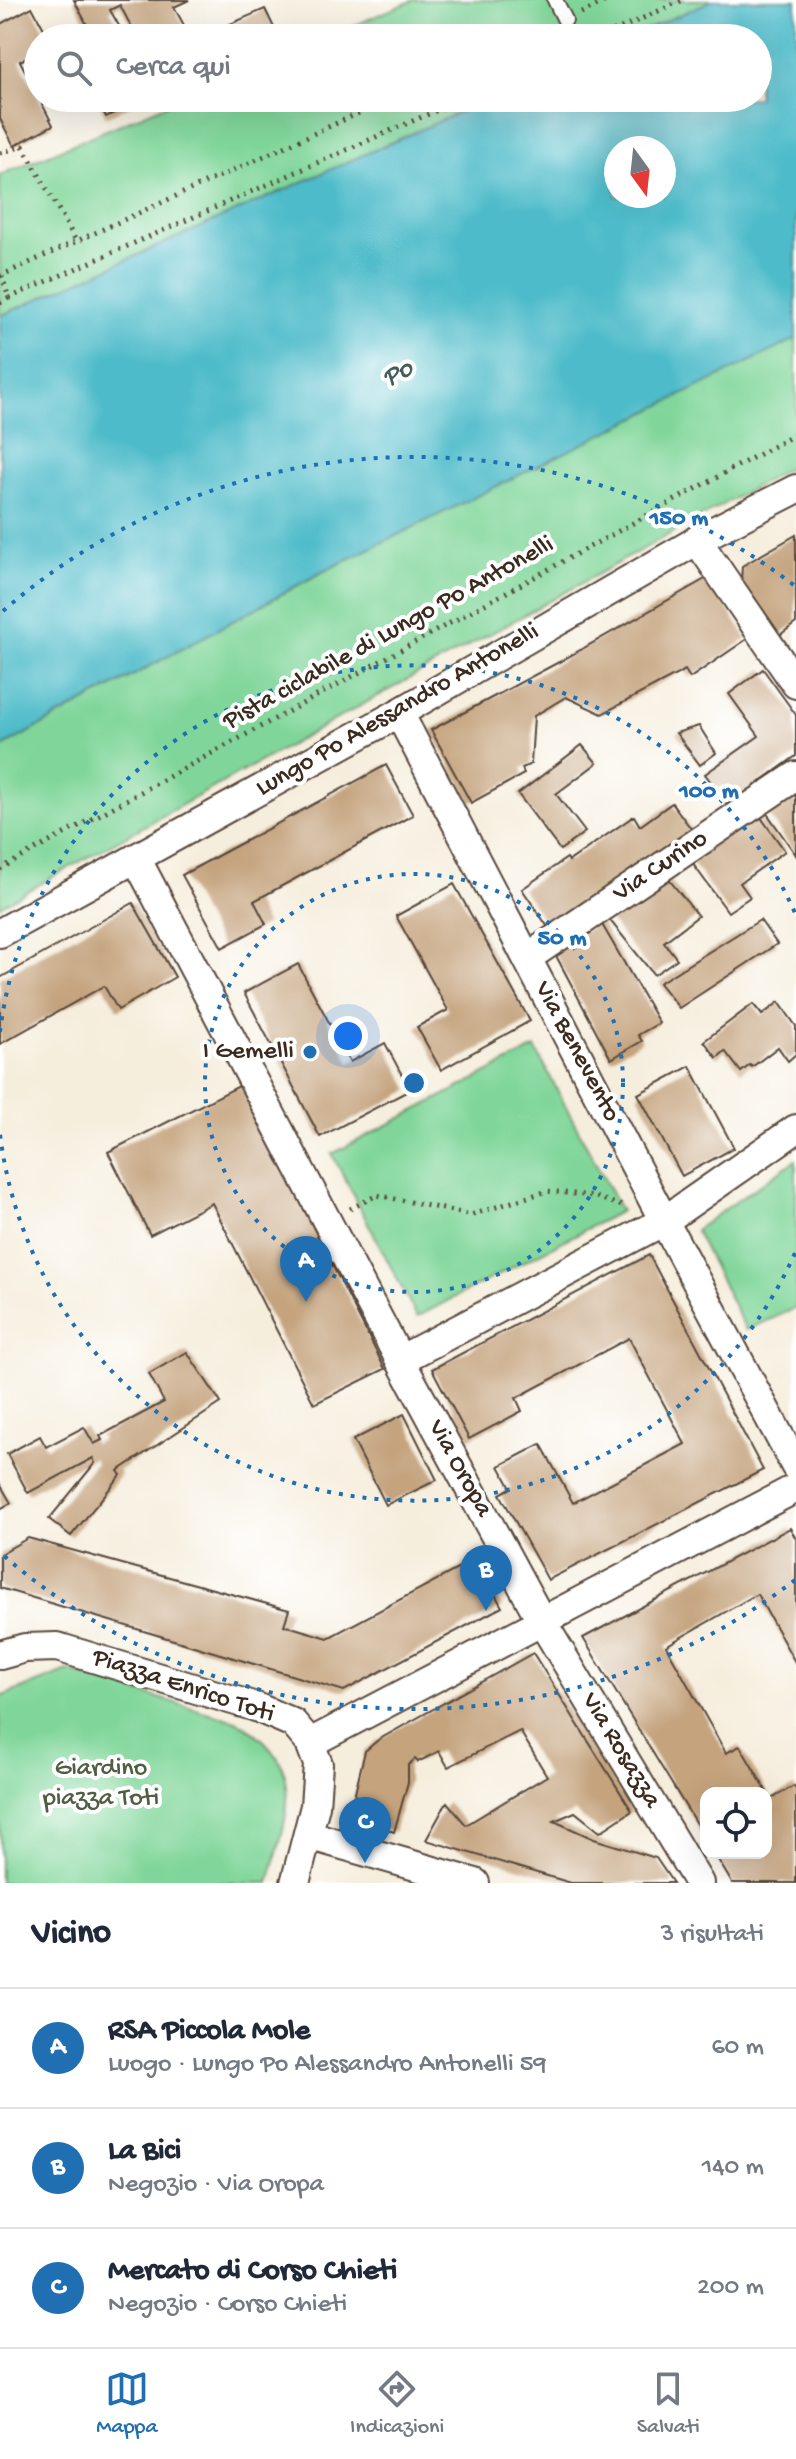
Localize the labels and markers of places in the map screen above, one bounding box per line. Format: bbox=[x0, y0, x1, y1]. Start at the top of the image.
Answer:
place label: I Gemelli bbox=[203, 1037, 294, 1068]
marker: I Gemelli bbox=[301, 1043, 319, 1061]
centre of rings bbox=[400, 1069, 428, 1097]
pin: A bbox=[280, 1236, 332, 1302]
pin: B bbox=[460, 1545, 512, 1611]
pin: C bbox=[339, 1797, 391, 1863]

